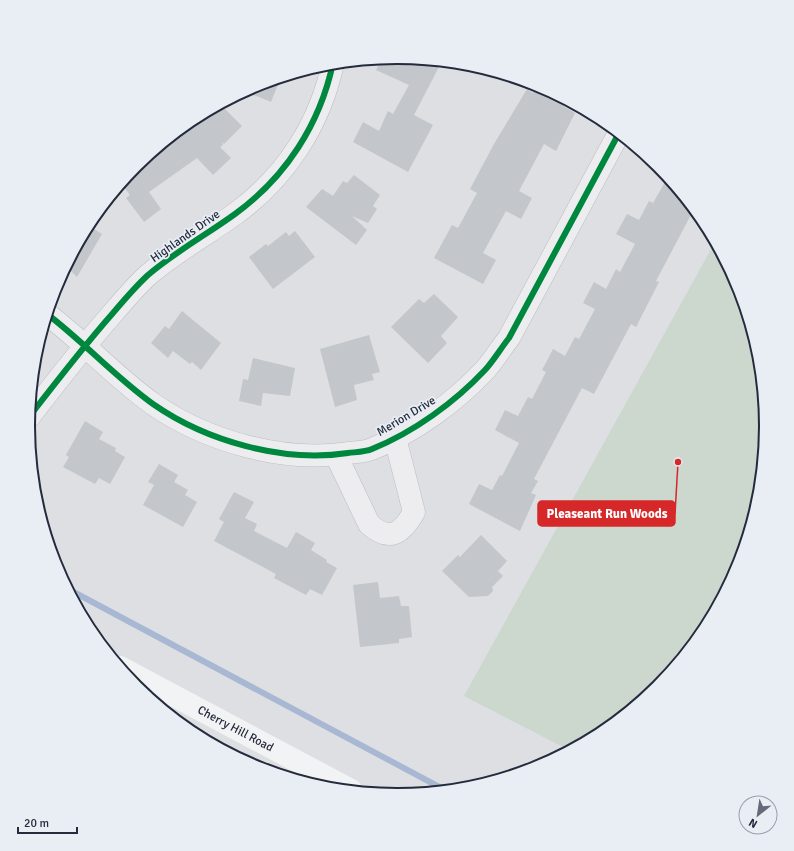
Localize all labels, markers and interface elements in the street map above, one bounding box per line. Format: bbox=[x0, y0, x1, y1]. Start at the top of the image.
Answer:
street label: Highlands Drive bbox=[148, 207, 223, 266]
street label: Merion Drive bbox=[374, 393, 438, 440]
callout: Pleaseant Run Woods bbox=[538, 501, 675, 526]
text: Pleaseant Run Woods bbox=[547, 506, 668, 522]
street label: Cherry Hill Road bbox=[195, 703, 276, 755]
north arrow bbox=[738, 795, 778, 835]
scale bar bbox=[18, 809, 77, 835]
text: 20 m bbox=[24, 816, 49, 831]
text: N bbox=[747, 816, 760, 831]

